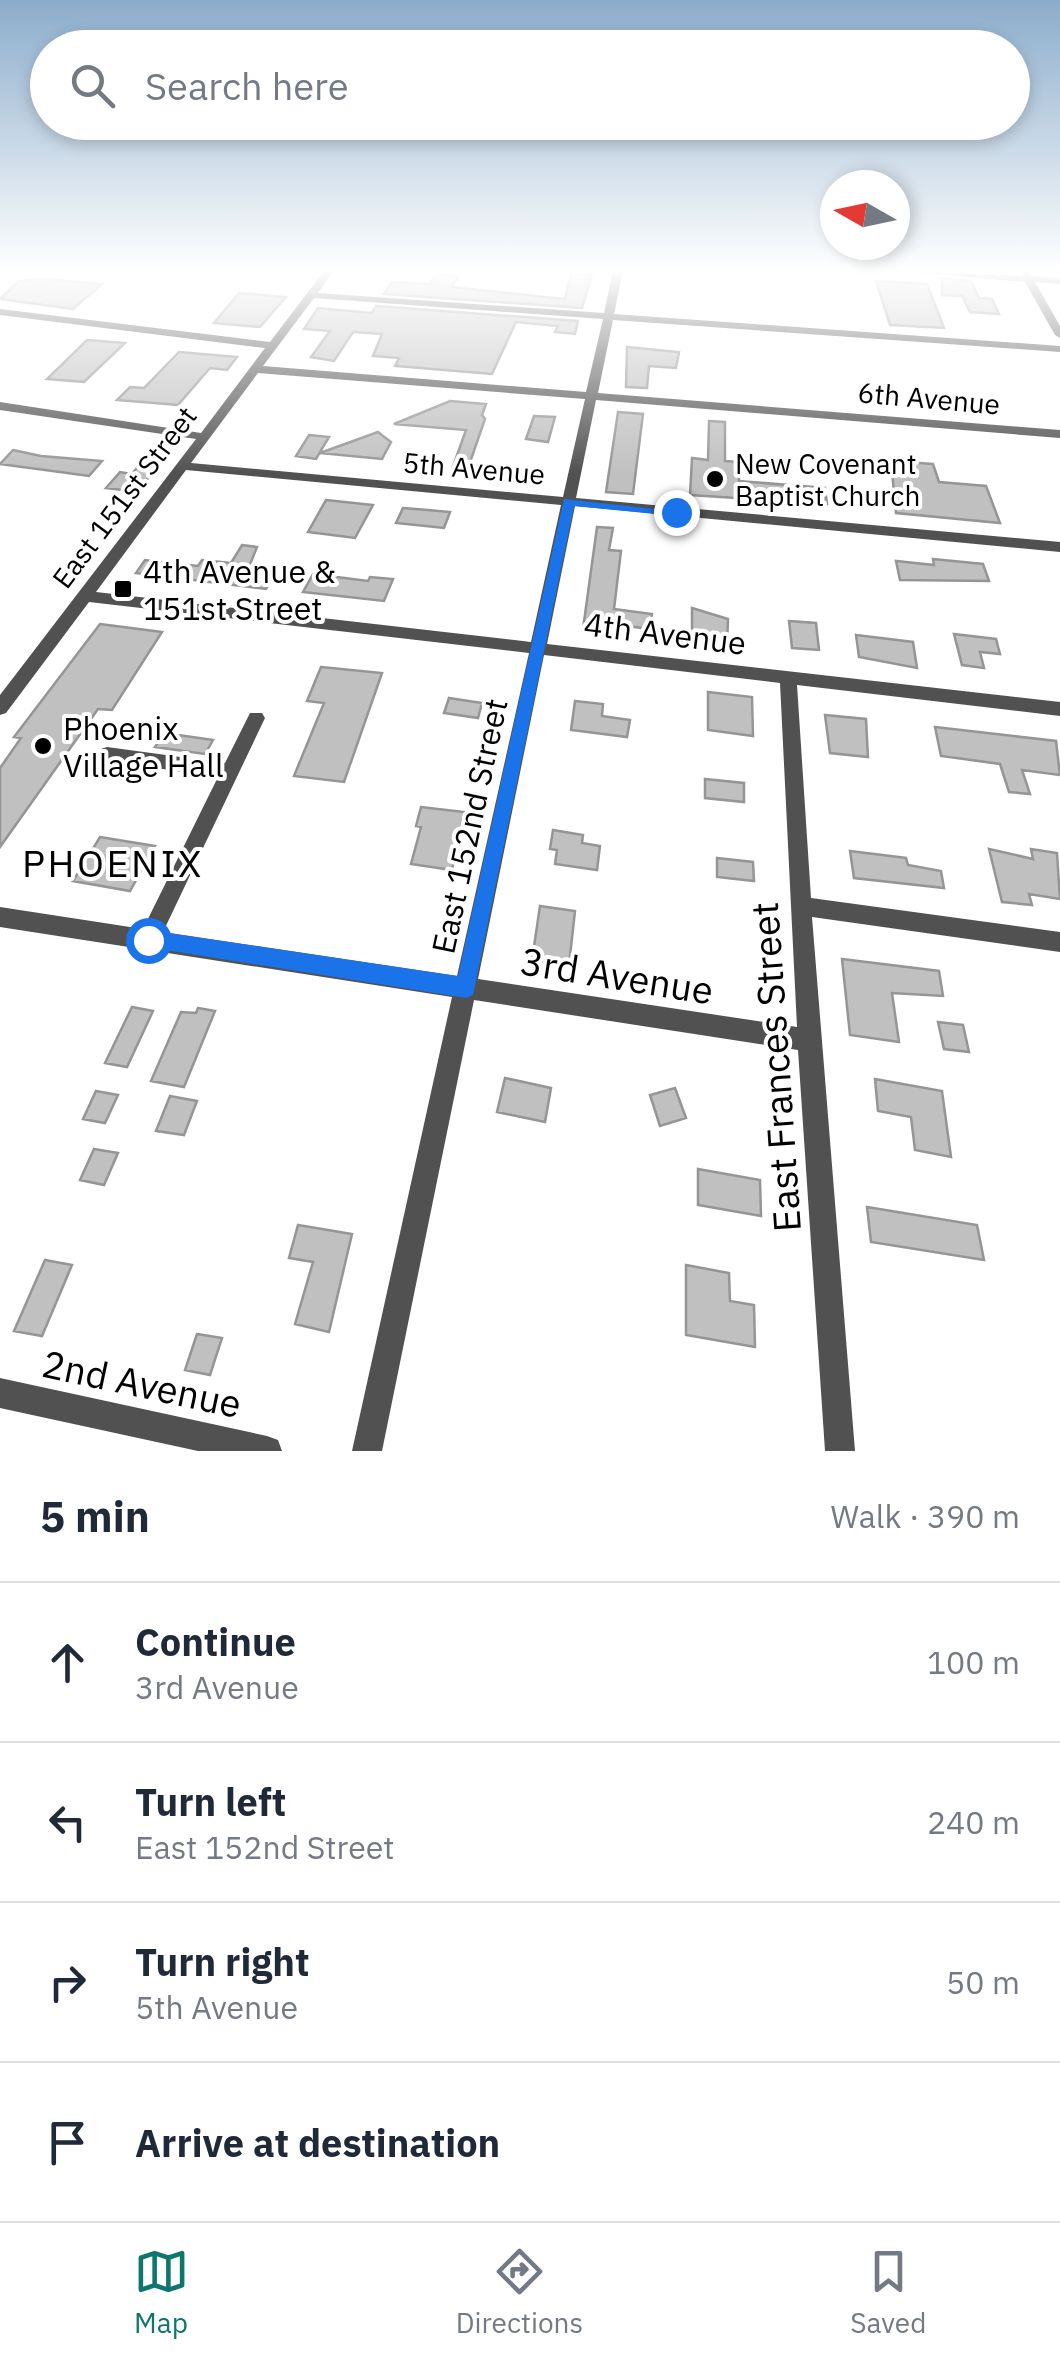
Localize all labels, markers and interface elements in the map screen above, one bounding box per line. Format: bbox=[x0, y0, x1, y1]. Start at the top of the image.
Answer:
search box bbox=[30, 30, 1030, 140]
icon: search bbox=[65, 58, 120, 113]
text: Search here bbox=[145, 61, 349, 110]
north arrow bbox=[820, 170, 910, 260]
street label: 6th Avenue bbox=[856, 373, 1002, 423]
street label: East 151st Street bbox=[44, 399, 204, 595]
street label: 5th Avenue bbox=[401, 443, 547, 493]
place label: New Covenant Baptist Church bbox=[735, 445, 920, 514]
marker: New Covenant Baptist Church bbox=[704, 468, 726, 490]
route end bbox=[654, 490, 700, 536]
place label: 4th Avenue & 151st Street bbox=[143, 550, 336, 629]
marker: 4th Avenue & 151st Street bbox=[112, 578, 134, 600]
street label: 4th Avenue bbox=[582, 602, 748, 664]
street label: East 152nd Street bbox=[421, 695, 517, 957]
place label: Phoenix Village Hall bbox=[63, 707, 224, 786]
marker: Phoenix Village Hall bbox=[32, 735, 54, 757]
district label: PHOENIX bbox=[22, 838, 204, 887]
street label: East Frances Street bbox=[739, 900, 811, 1234]
route start bbox=[126, 918, 172, 964]
street label: 3rd Avenue bbox=[517, 936, 717, 1014]
street label: 2nd Avenue bbox=[38, 1338, 246, 1428]
text: 5 min bbox=[40, 1489, 150, 1544]
text: Walk · 390 m bbox=[831, 1495, 1020, 1537]
text: Continue bbox=[135, 1617, 296, 1666]
icon: ahead bbox=[40, 1635, 95, 1690]
text: 100 m bbox=[927, 1641, 1020, 1683]
text: 3rd Avenue bbox=[135, 1666, 299, 1708]
text: Turn left bbox=[135, 1777, 286, 1826]
icon: left bbox=[40, 1795, 95, 1850]
text: 240 m bbox=[927, 1801, 1020, 1843]
text: East 152nd Street bbox=[135, 1826, 395, 1868]
text: Turn right bbox=[135, 1937, 310, 1986]
icon: right bbox=[40, 1955, 95, 2010]
text: 50 m bbox=[946, 1961, 1020, 2003]
text: 5th Avenue bbox=[135, 1986, 298, 2028]
icon: arrive bbox=[40, 2115, 95, 2170]
text: Arrive at destination bbox=[135, 2118, 500, 2167]
tab: Map bbox=[134, 2244, 189, 2341]
tab: Directions bbox=[456, 2244, 583, 2341]
tab: Saved bbox=[850, 2244, 926, 2341]

